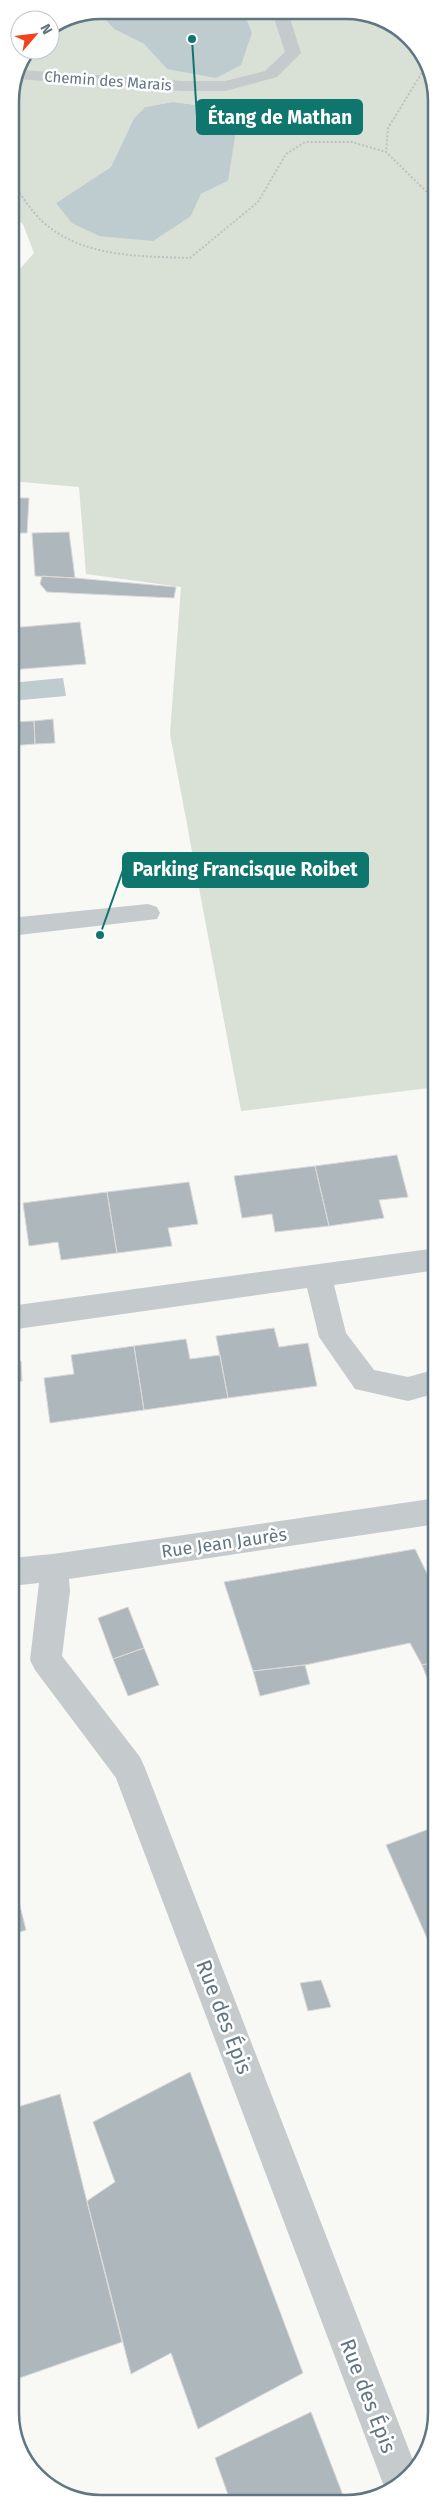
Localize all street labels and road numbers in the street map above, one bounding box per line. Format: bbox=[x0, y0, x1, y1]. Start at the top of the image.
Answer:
street label: Chemin des Marais bbox=[44, 68, 172, 94]
street label: Rue Jean Jaurès bbox=[160, 1523, 288, 1563]
street label: Rue des Épis bbox=[190, 1956, 258, 2078]
street label: Rue des Épis bbox=[334, 2335, 402, 2457]

